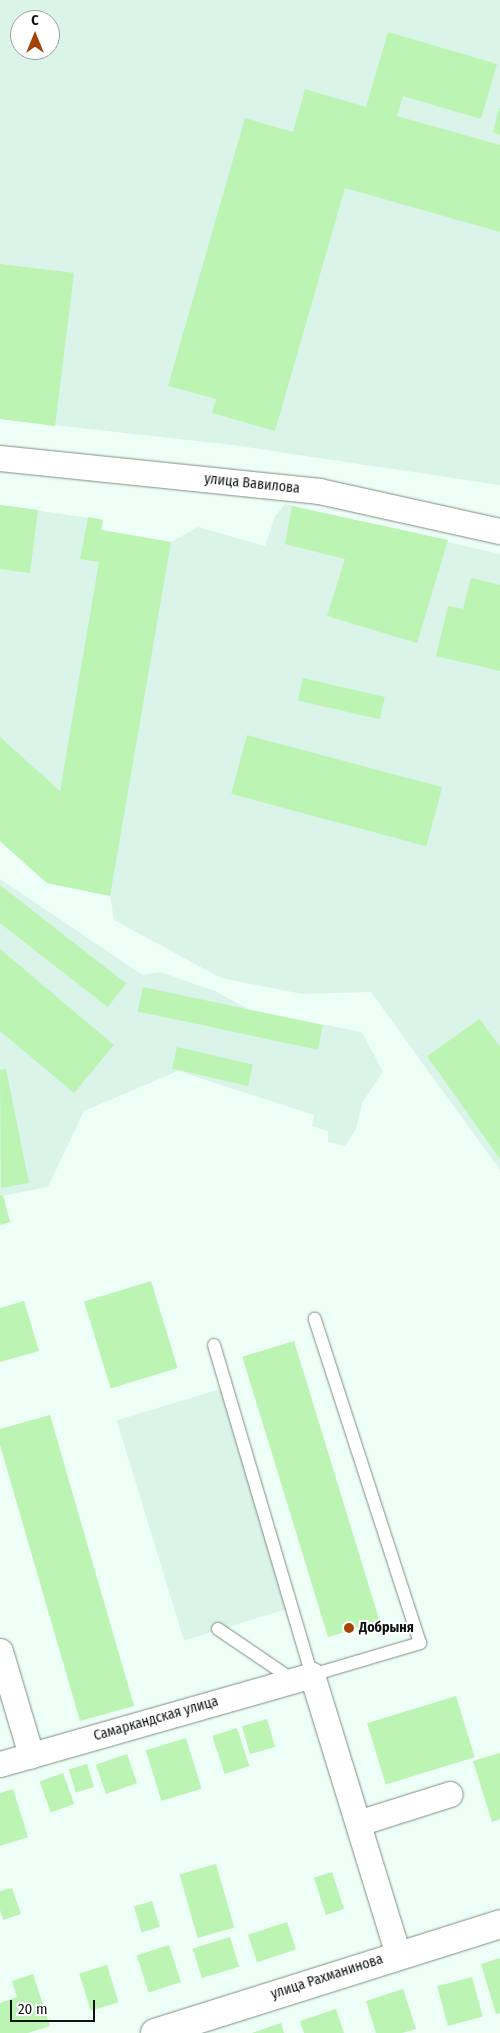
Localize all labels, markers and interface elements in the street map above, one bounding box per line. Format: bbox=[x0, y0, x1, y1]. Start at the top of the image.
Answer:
north arrow bbox=[10, 10, 60, 60]
text: С bbox=[31, 12, 39, 29]
street label: улица Вавилова bbox=[204, 471, 300, 497]
place label: Добрыня bbox=[359, 1620, 414, 1636]
marker: Добрыня bbox=[343, 1622, 355, 1634]
street label: Самаркандская улица bbox=[92, 1693, 220, 1745]
street label: улица Рахманинова bbox=[269, 1951, 385, 2003]
scale bar bbox=[12, 1990, 98, 2022]
text: 20 m bbox=[18, 2000, 48, 2018]

